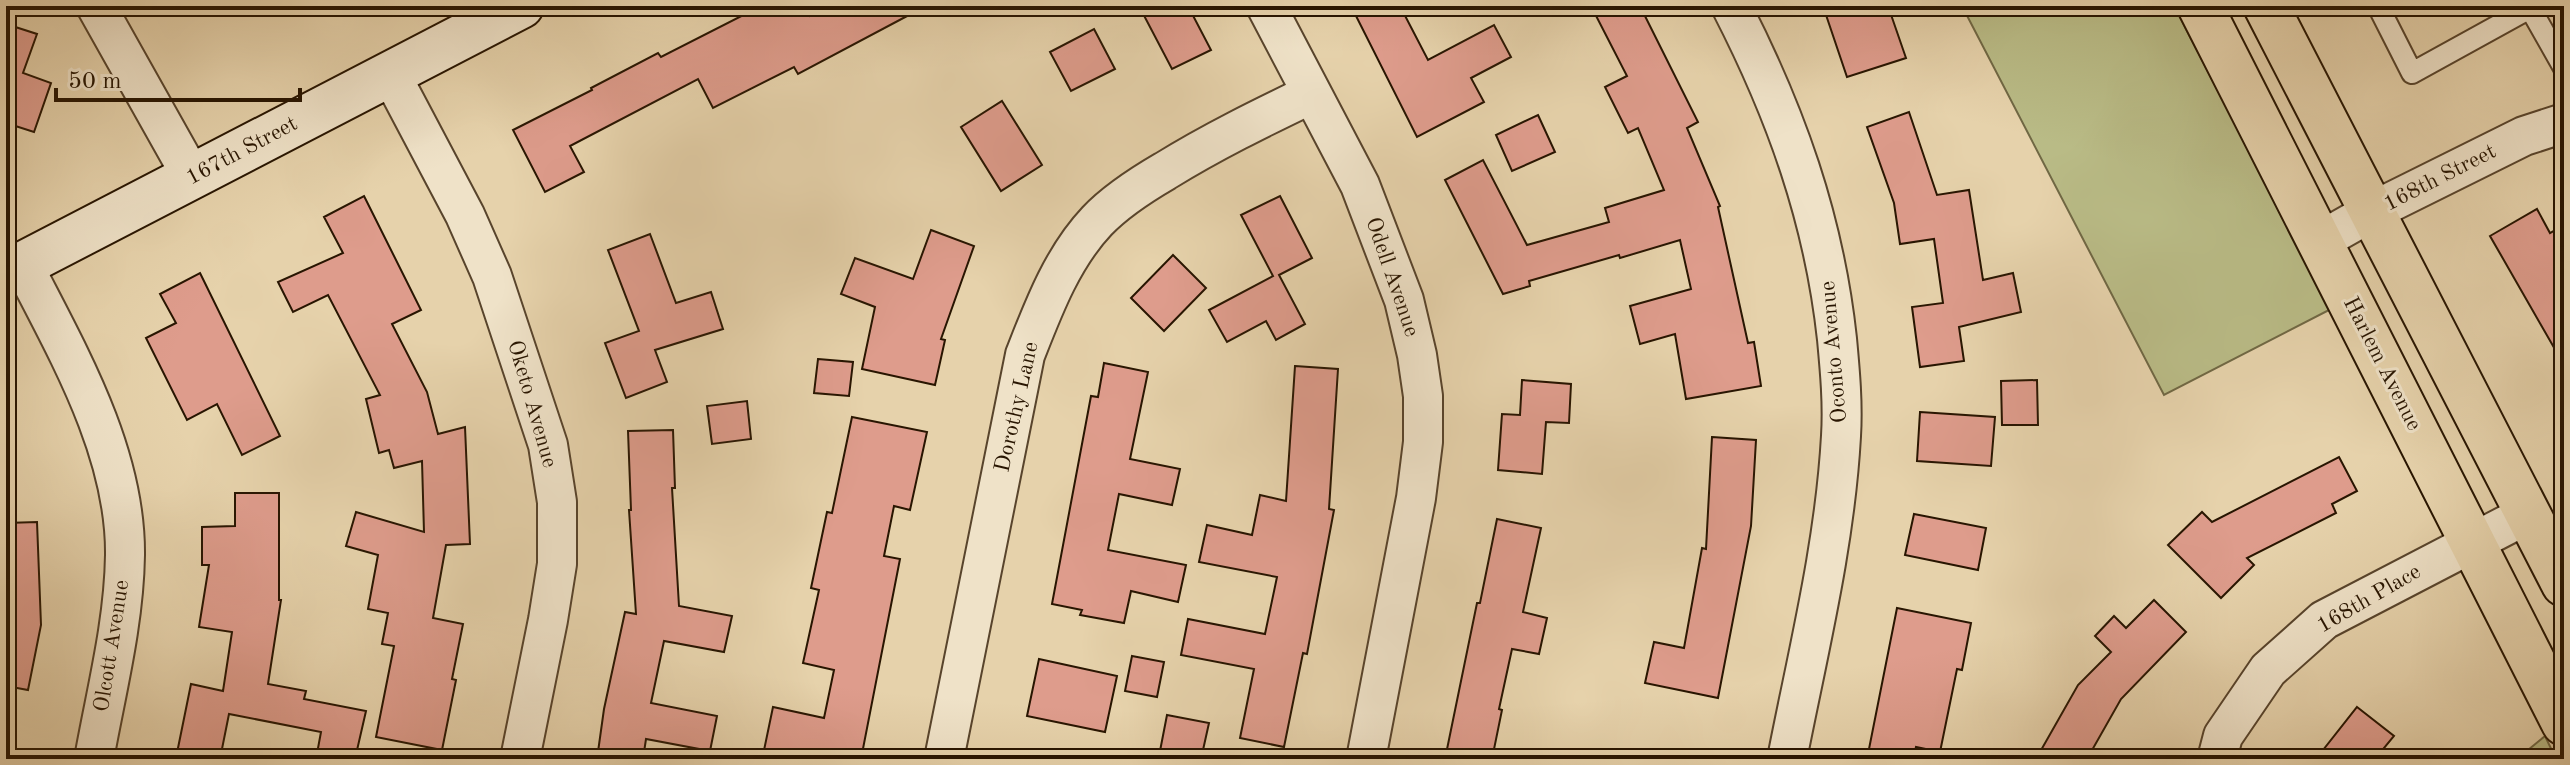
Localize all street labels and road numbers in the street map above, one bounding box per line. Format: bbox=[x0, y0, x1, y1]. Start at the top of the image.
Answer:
street label: 167th Street bbox=[183, 113, 301, 189]
street label: 168th Street bbox=[2380, 140, 2500, 216]
street label: Odell Avenue bbox=[1361, 214, 1423, 340]
street label: Oconto Avenue bbox=[1817, 280, 1851, 424]
street label: Harlem Avenue bbox=[2339, 294, 2425, 434]
street label: Oketo Avenue bbox=[503, 338, 561, 470]
street label: Dorothy Lane bbox=[991, 340, 1043, 474]
street label: 168th Place bbox=[2313, 561, 2425, 637]
street label: Olcott Avenue bbox=[91, 578, 133, 714]

